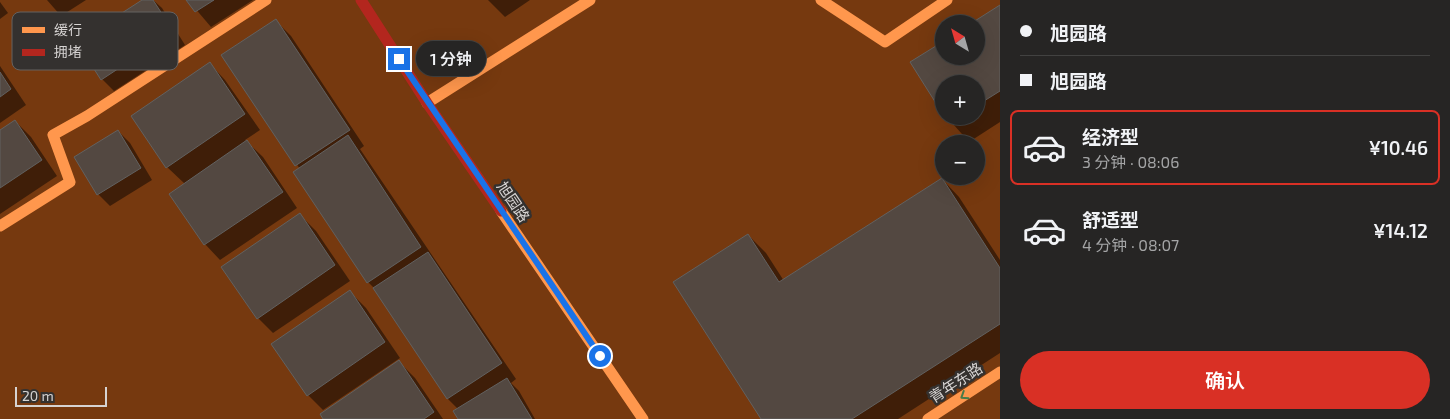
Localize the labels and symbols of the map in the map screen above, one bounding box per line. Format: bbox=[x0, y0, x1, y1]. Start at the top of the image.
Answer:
legend bbox=[12, 12, 178, 70]
north arrow bbox=[935, 15, 985, 65]
text: 缓行 bbox=[54, 21, 82, 38]
callout: 1 分钟 bbox=[416, 42, 486, 76]
text: 拥堵 bbox=[54, 43, 82, 60]
route end bbox=[388, 48, 410, 70]
street label: 旭园路 bbox=[494, 178, 534, 225]
route start bbox=[589, 345, 611, 367]
street label: 青年东路 bbox=[925, 358, 986, 406]
scale bar bbox=[15, 384, 108, 407]
one-way arrow bbox=[960, 389, 969, 399]

